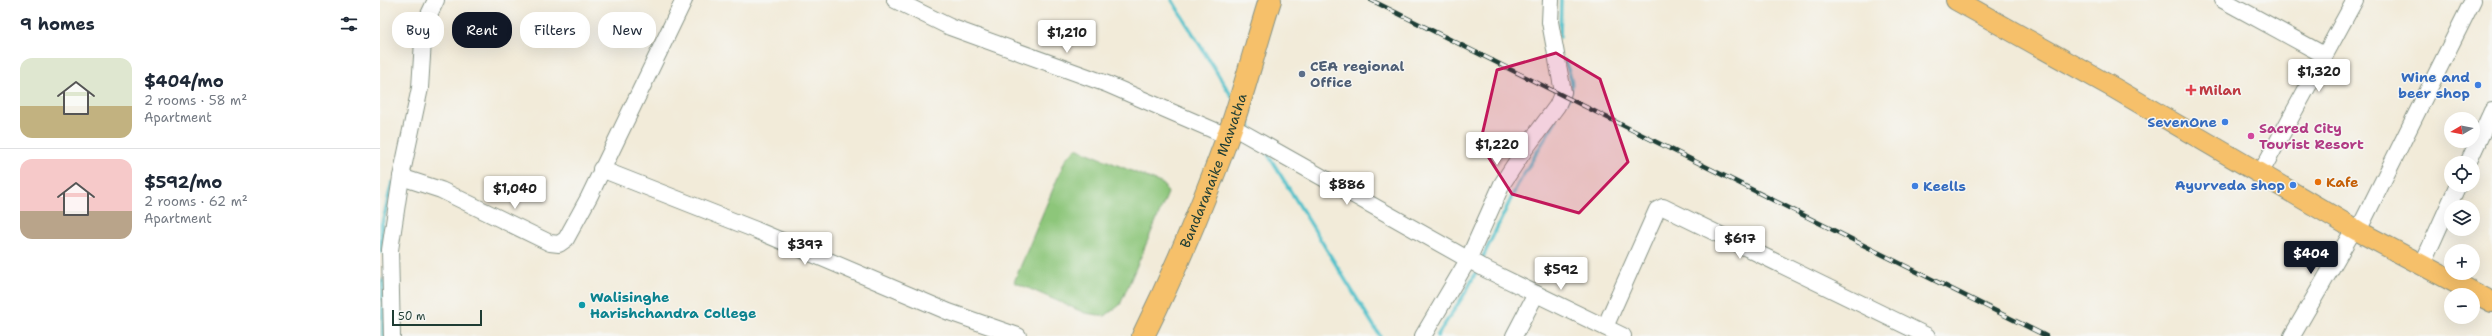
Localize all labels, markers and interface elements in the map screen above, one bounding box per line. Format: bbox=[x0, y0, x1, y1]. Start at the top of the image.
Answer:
chip: Buy bbox=[392, 12, 444, 48]
chip: Rent bbox=[452, 12, 512, 48]
chip: Filters bbox=[520, 12, 590, 48]
chip: New bbox=[598, 12, 656, 48]
text: 9 homes bbox=[20, 13, 95, 35]
icon: filters bbox=[338, 13, 360, 35]
pin: $1,210 bbox=[1034, 20, 1100, 54]
text: $1,210 bbox=[1047, 24, 1087, 41]
place label: CEA regional Office bbox=[1310, 57, 1404, 91]
pin: $1,320 bbox=[2286, 59, 2352, 93]
text: $1,320 bbox=[2297, 63, 2341, 80]
place label: Wine and beer shop bbox=[2398, 68, 2470, 102]
marker: CEA regional Office bbox=[1297, 69, 1307, 79]
text: $404/mo bbox=[144, 70, 224, 92]
icon: home bbox=[52, 74, 100, 122]
marker: Wine and beer shop bbox=[2473, 80, 2483, 90]
place label: Milan bbox=[2199, 81, 2241, 99]
marker: Milan bbox=[2186, 85, 2196, 95]
street label: Bandaranaike Mawatha bbox=[1176, 91, 1251, 250]
text: 2 rooms · 58 m² bbox=[144, 92, 247, 109]
text: Apartment bbox=[144, 109, 212, 126]
north arrow bbox=[2444, 112, 2480, 148]
map controls bbox=[2444, 112, 2480, 324]
place label: SevenOne bbox=[2147, 113, 2217, 131]
marker: SevenOne bbox=[2220, 117, 2230, 127]
place label: Sacred City Tourist Resort bbox=[2259, 119, 2364, 153]
marker: Sacred City Tourist Resort bbox=[2246, 131, 2256, 141]
pin: $1,220 bbox=[1464, 132, 1530, 166]
text: $1,220 bbox=[1475, 136, 1519, 153]
button: locate bbox=[2444, 156, 2480, 192]
text: $592/mo bbox=[144, 171, 222, 193]
pin: $886 bbox=[1323, 172, 1371, 206]
place label: Kafe bbox=[2326, 173, 2358, 191]
icon: home bbox=[52, 175, 100, 223]
pin: $1,040 bbox=[482, 176, 548, 210]
text: $886 bbox=[1329, 176, 1365, 193]
place label: Ayurveda shop bbox=[2175, 176, 2285, 194]
place label: Keells bbox=[1923, 177, 1966, 195]
marker: Kafe bbox=[2313, 177, 2323, 187]
text: $1,040 bbox=[493, 180, 537, 197]
marker: Ayurveda shop bbox=[2288, 180, 2298, 190]
marker: Keells bbox=[1910, 181, 1920, 191]
text: 2 rooms · 62 m² bbox=[144, 193, 248, 210]
button: layers bbox=[2444, 200, 2480, 236]
text: Apartment bbox=[144, 210, 212, 227]
pin: $617 bbox=[1716, 226, 1764, 260]
text: $617 bbox=[1724, 230, 1756, 247]
pin: $397 bbox=[781, 232, 829, 266]
text: $397 bbox=[787, 236, 823, 253]
pin: $404 bbox=[2287, 241, 2335, 275]
button: + bbox=[2444, 244, 2480, 280]
text: $404 bbox=[2293, 245, 2329, 262]
pin: $592 bbox=[1537, 257, 1585, 291]
text: $592 bbox=[1544, 261, 1578, 278]
place label: Walisinghe Harishchandra College bbox=[590, 288, 756, 322]
button: − bbox=[2444, 288, 2480, 324]
marker: Walisinghe Harishchandra College bbox=[577, 300, 587, 310]
scale bar bbox=[392, 308, 482, 327]
text: 50 m bbox=[398, 309, 426, 324]

